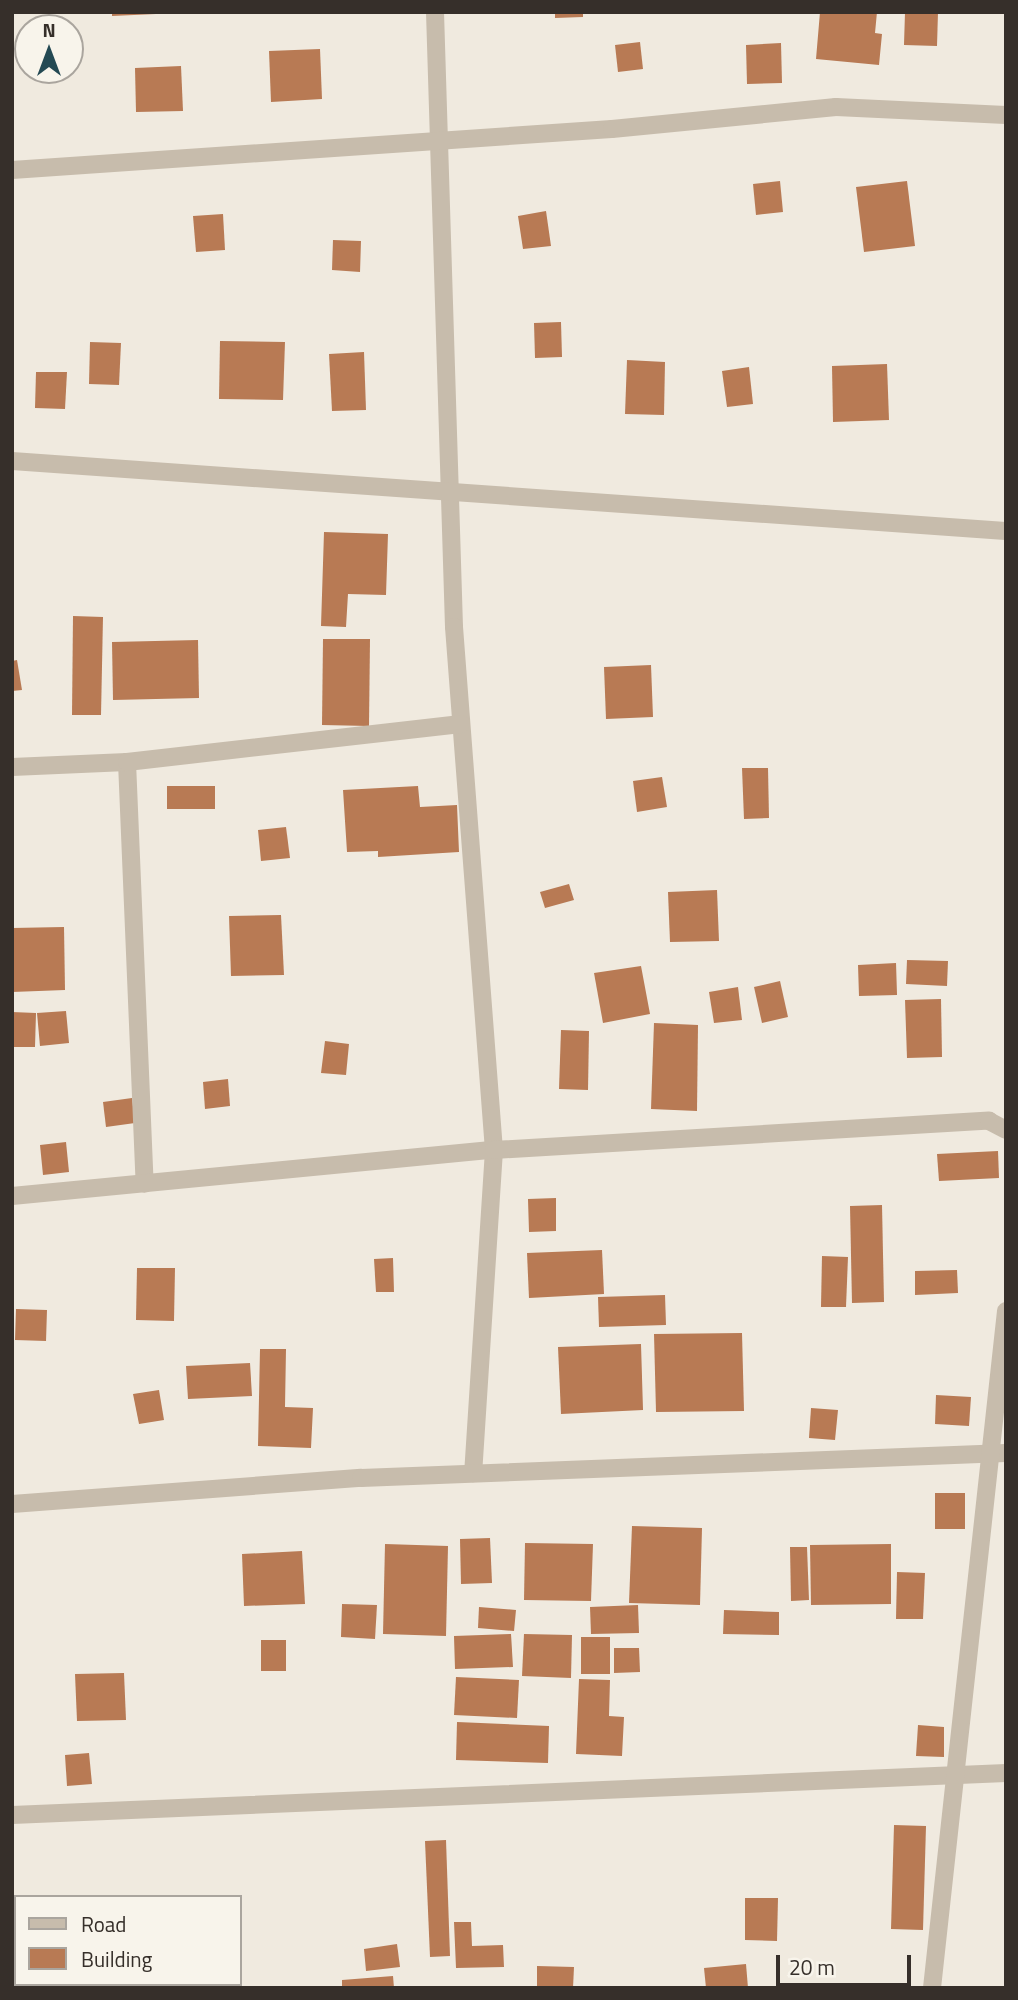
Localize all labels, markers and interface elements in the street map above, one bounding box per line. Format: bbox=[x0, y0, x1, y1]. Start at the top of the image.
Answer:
north arrow bbox=[14, 14, 84, 84]
text: N bbox=[42, 15, 56, 44]
legend bbox=[14, 1895, 242, 1986]
text: Road bbox=[81, 1908, 126, 1940]
scale bar bbox=[780, 1940, 915, 1984]
text: Building bbox=[81, 1943, 152, 1975]
text: 20 m bbox=[789, 1951, 835, 1983]

